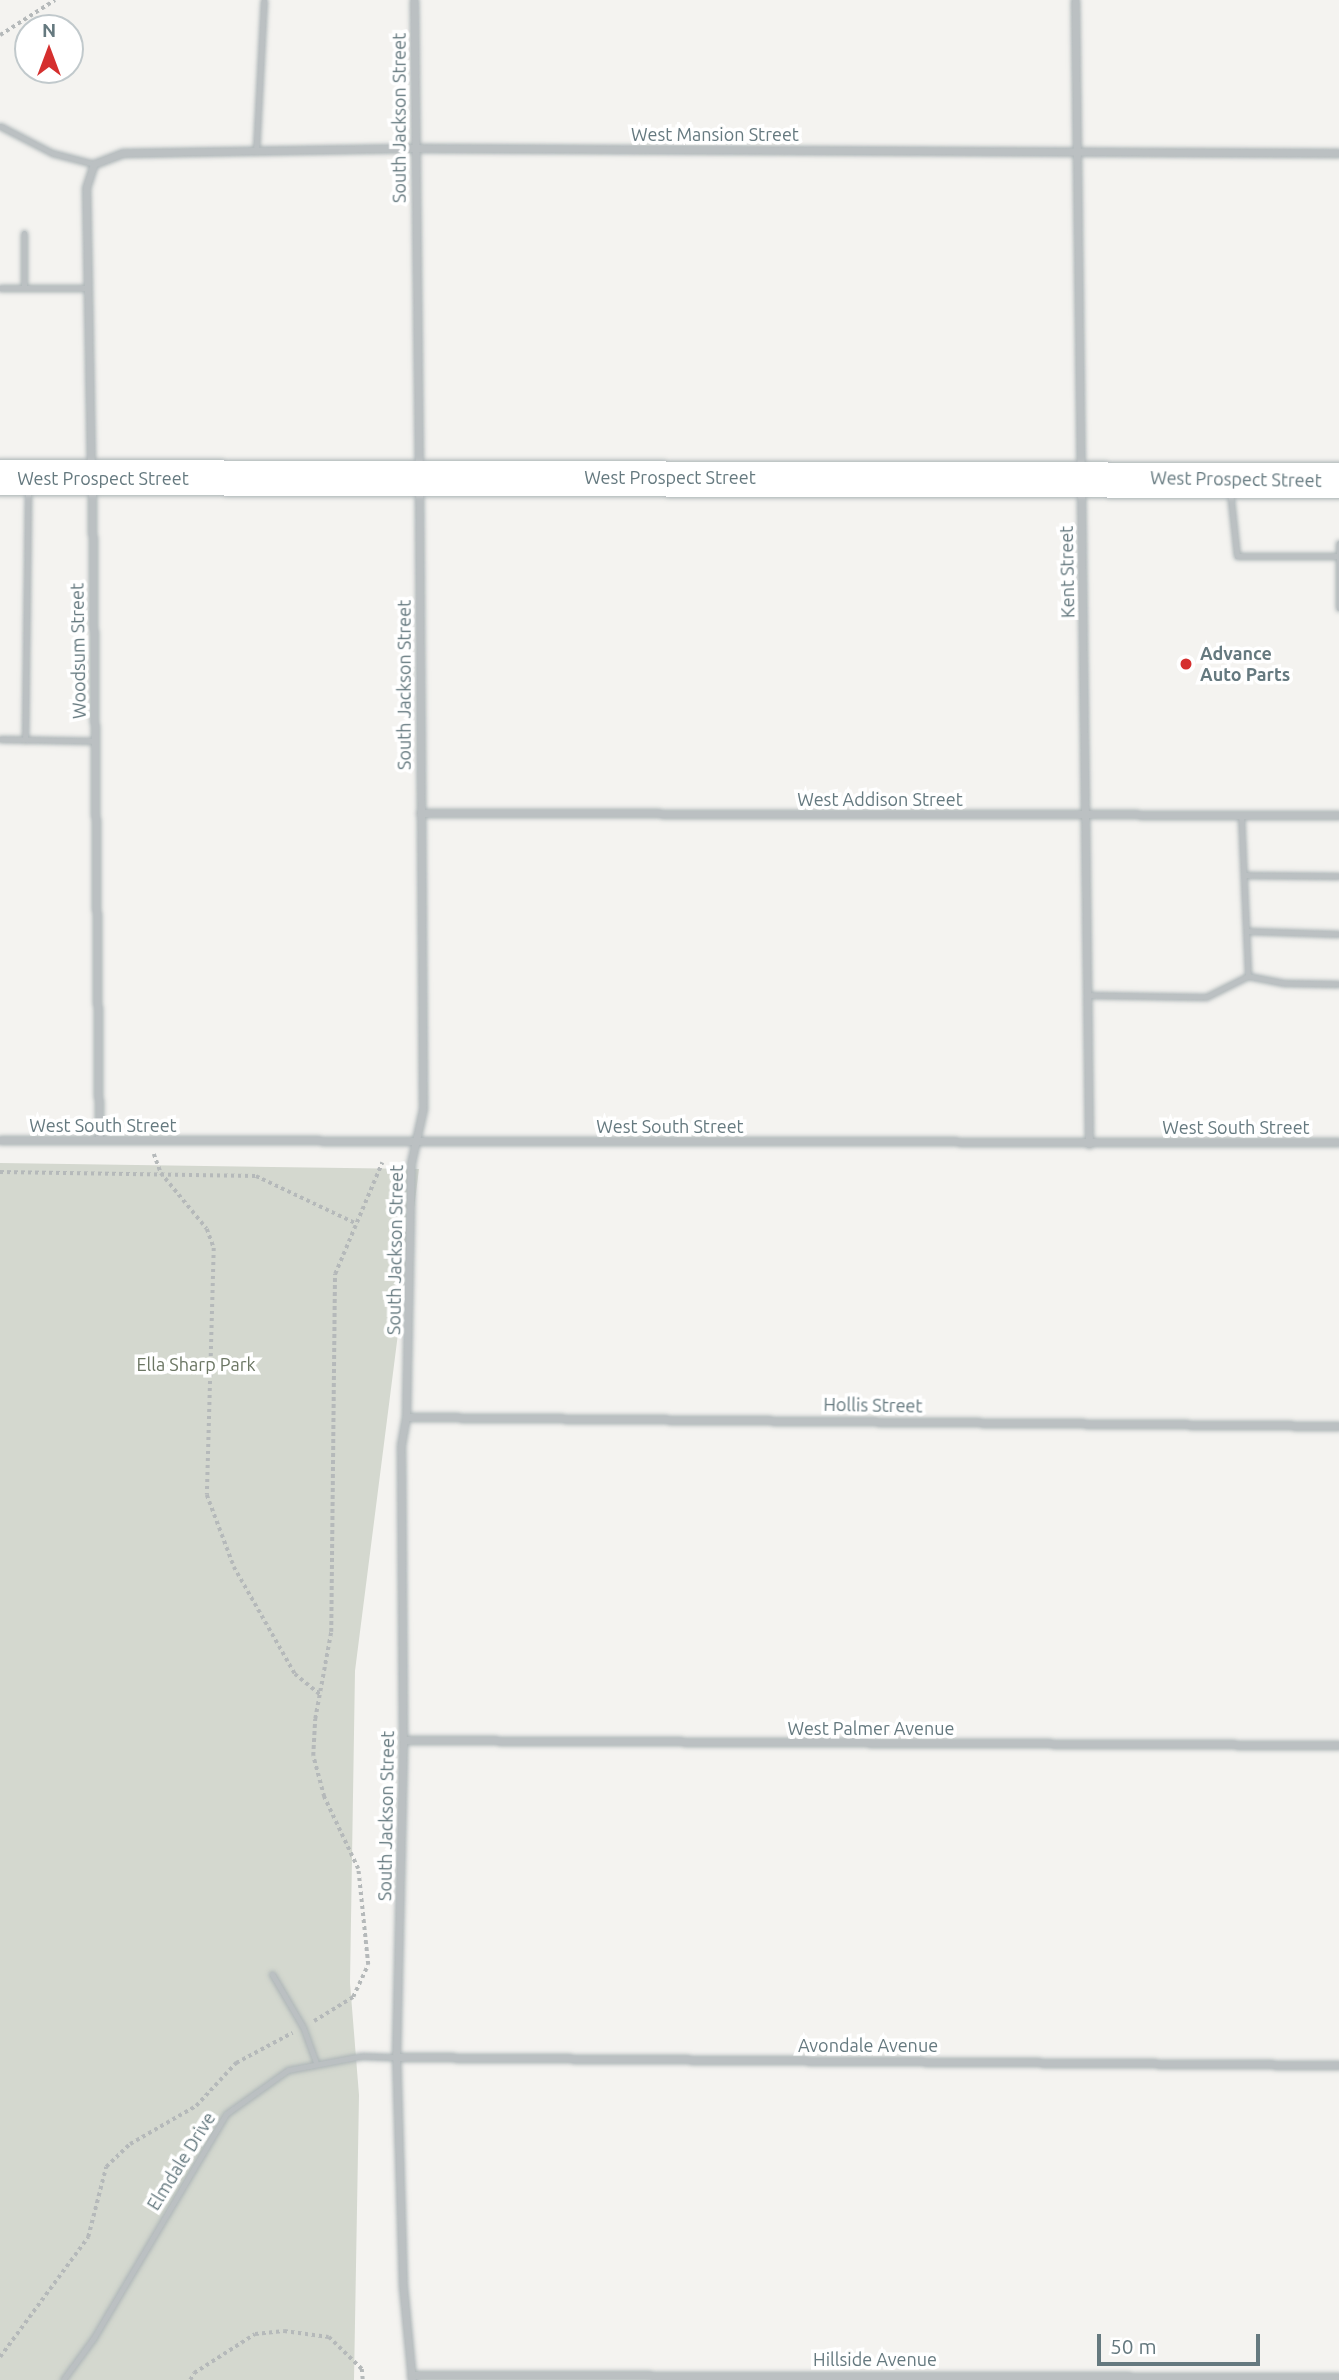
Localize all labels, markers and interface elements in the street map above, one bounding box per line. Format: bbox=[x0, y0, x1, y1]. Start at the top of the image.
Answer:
north arrow bbox=[14, 14, 84, 84]
text: N bbox=[42, 19, 56, 41]
street label: South Jackson Street bbox=[388, 33, 410, 203]
street label: West Mansion Street bbox=[631, 123, 799, 145]
street label: West Prospect Street bbox=[584, 466, 756, 488]
street label: West Prospect Street bbox=[17, 467, 189, 489]
street label: West Prospect Street bbox=[1150, 467, 1322, 491]
street label: Kent Street bbox=[1055, 526, 1079, 618]
street label: Woodsum Street bbox=[66, 583, 90, 719]
street label: South Jackson Street bbox=[393, 600, 415, 770]
place label: Advance Auto Parts bbox=[1200, 643, 1290, 686]
marker: Advance Auto Parts bbox=[1178, 656, 1194, 672]
street label: West Addison Street bbox=[797, 788, 963, 810]
street label: West South Street bbox=[29, 1114, 177, 1136]
street label: West South Street bbox=[596, 1115, 744, 1137]
street label: West South Street bbox=[1162, 1116, 1310, 1138]
street label: South Jackson Street bbox=[383, 1165, 407, 1335]
park label: Ella Sharp Park bbox=[136, 1353, 256, 1375]
street label: Hollis Street bbox=[823, 1393, 923, 1417]
street label: West Palmer Avenue bbox=[788, 1717, 954, 1739]
street label: South Jackson Street bbox=[374, 1731, 398, 1901]
street label: Avondale Avenue bbox=[798, 2034, 938, 2056]
street label: Elmdale Drive bbox=[142, 2108, 220, 2214]
scale bar bbox=[1101, 2320, 1264, 2364]
text: 50 m bbox=[1110, 2334, 1157, 2358]
street label: Hillside Avenue bbox=[813, 2348, 937, 2370]

